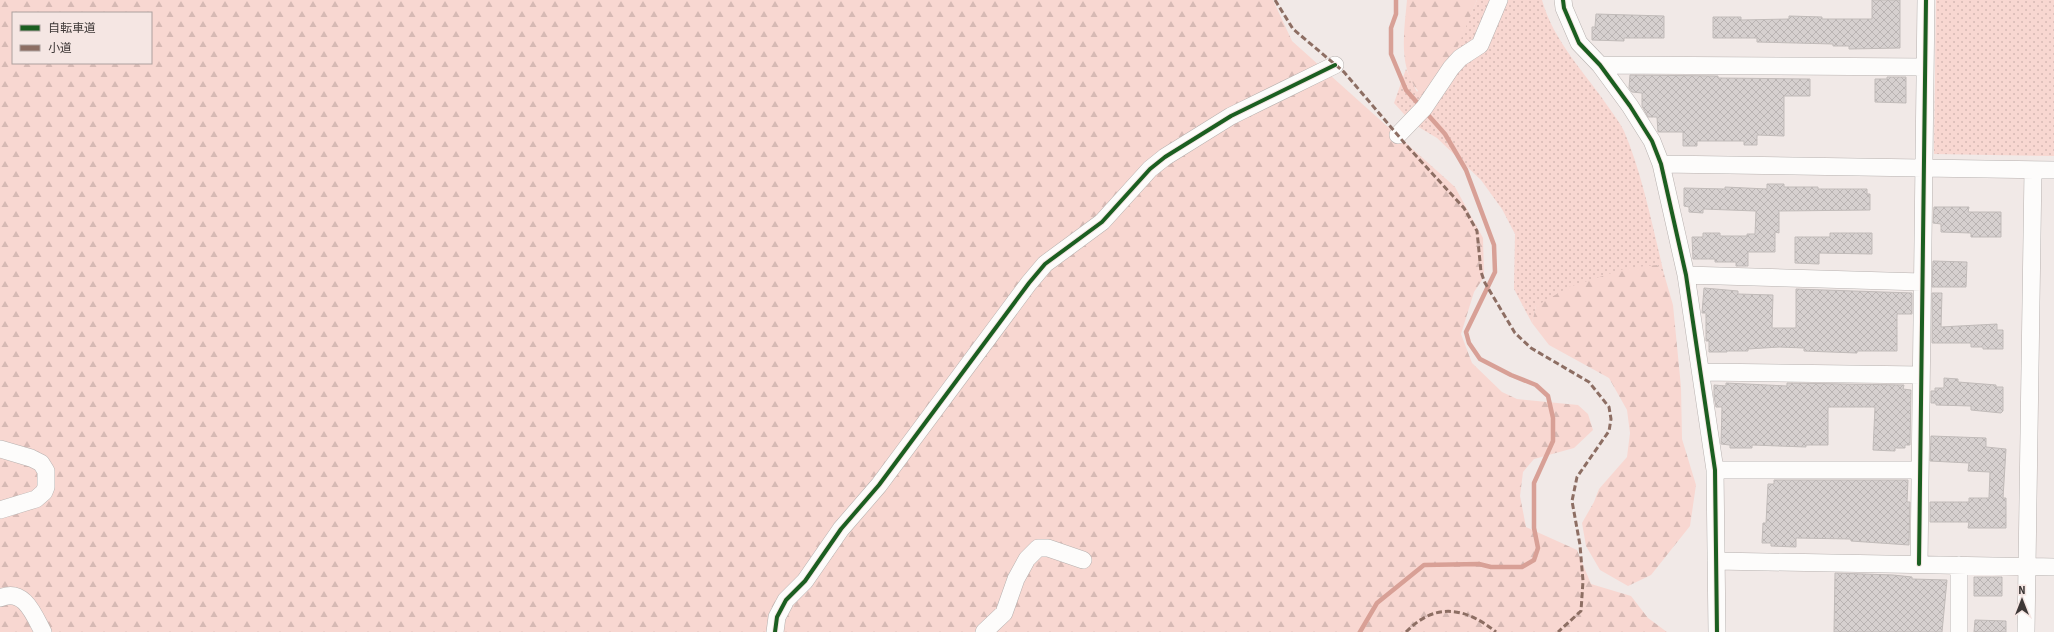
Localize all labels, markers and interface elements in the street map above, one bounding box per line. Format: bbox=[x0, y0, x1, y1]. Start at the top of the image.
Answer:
legend bbox=[12, 12, 152, 64]
text: 自転車道 bbox=[48, 20, 96, 37]
text: 小道 bbox=[48, 40, 72, 57]
north arrow bbox=[2002, 580, 2042, 620]
text: N bbox=[2018, 583, 2026, 598]

